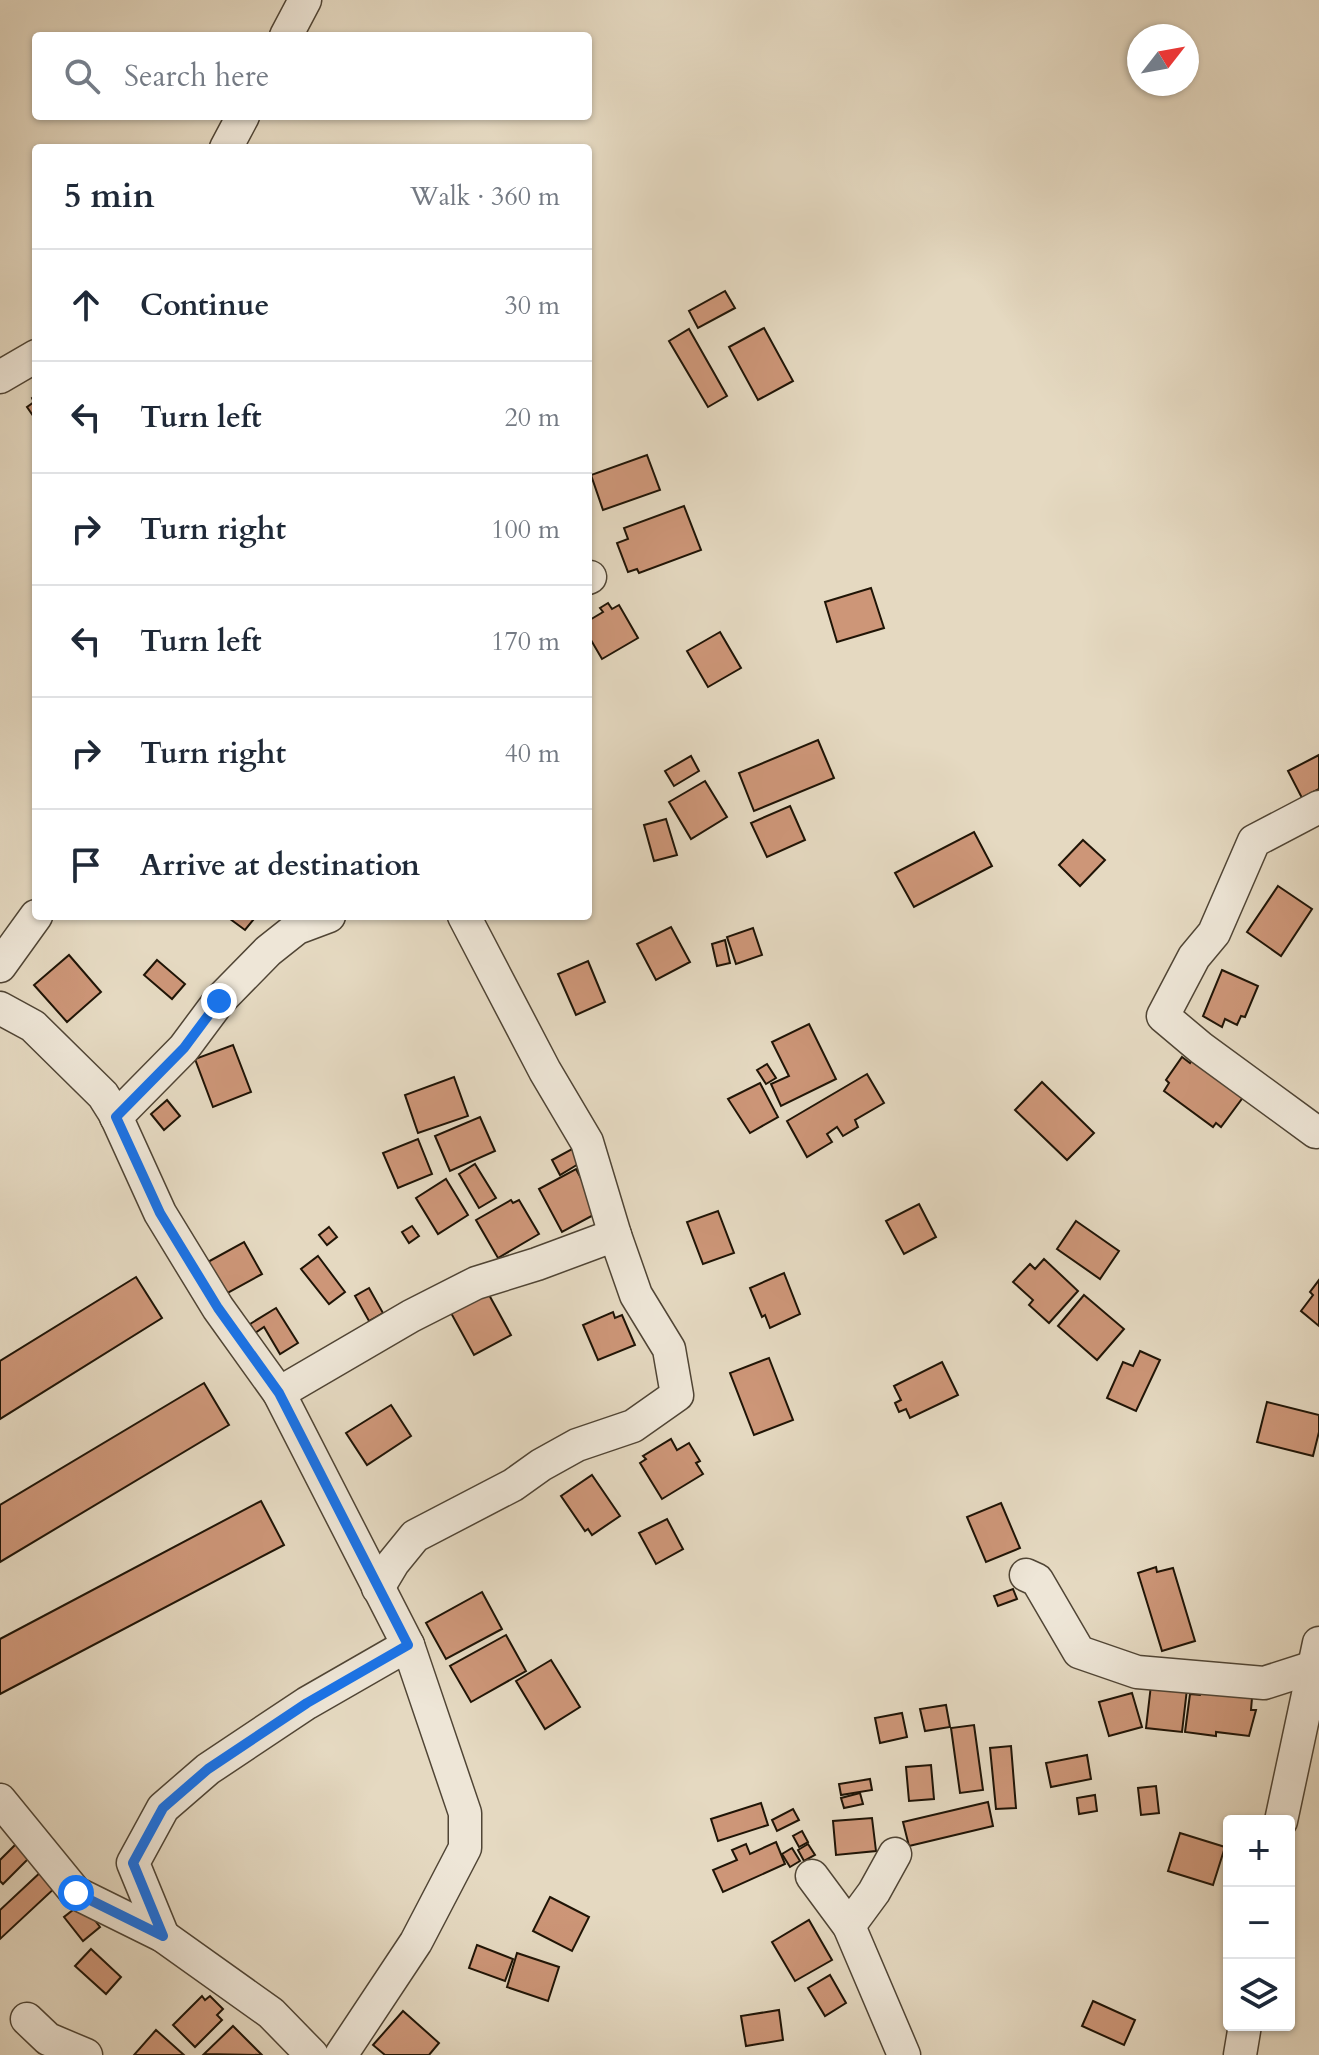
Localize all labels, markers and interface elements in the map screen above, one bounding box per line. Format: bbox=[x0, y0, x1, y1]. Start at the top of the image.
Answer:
north arrow bbox=[1127, 24, 1199, 96]
search box bbox=[32, 32, 592, 120]
icon: search bbox=[60, 54, 104, 98]
text: Search here bbox=[124, 56, 269, 97]
text: 5 min bbox=[64, 173, 155, 219]
text: Walk · 360 m bbox=[410, 179, 560, 214]
icon: ahead bbox=[64, 283, 108, 327]
text: Continue bbox=[140, 285, 269, 326]
text: 30 m bbox=[504, 288, 560, 323]
icon: left bbox=[64, 395, 108, 439]
text: Turn left bbox=[140, 397, 262, 438]
text: 20 m bbox=[504, 400, 560, 435]
icon: right bbox=[64, 507, 108, 551]
text: Turn right bbox=[140, 509, 286, 550]
text: 100 m bbox=[491, 512, 560, 547]
icon: left bbox=[64, 619, 108, 663]
text: Turn left bbox=[140, 621, 262, 662]
text: 170 m bbox=[491, 624, 560, 659]
icon: right bbox=[64, 731, 108, 775]
text: Turn right bbox=[140, 733, 286, 774]
text: 40 m bbox=[504, 736, 560, 771]
icon: arrive bbox=[64, 843, 108, 887]
text: Arrive at destination bbox=[140, 845, 420, 886]
route end bbox=[201, 983, 237, 1019]
map controls bbox=[1223, 1815, 1295, 2031]
button: + bbox=[1223, 1815, 1295, 1887]
route start bbox=[58, 1875, 94, 1911]
button: − bbox=[1223, 1887, 1295, 1959]
button: layers bbox=[1223, 1959, 1295, 2031]

